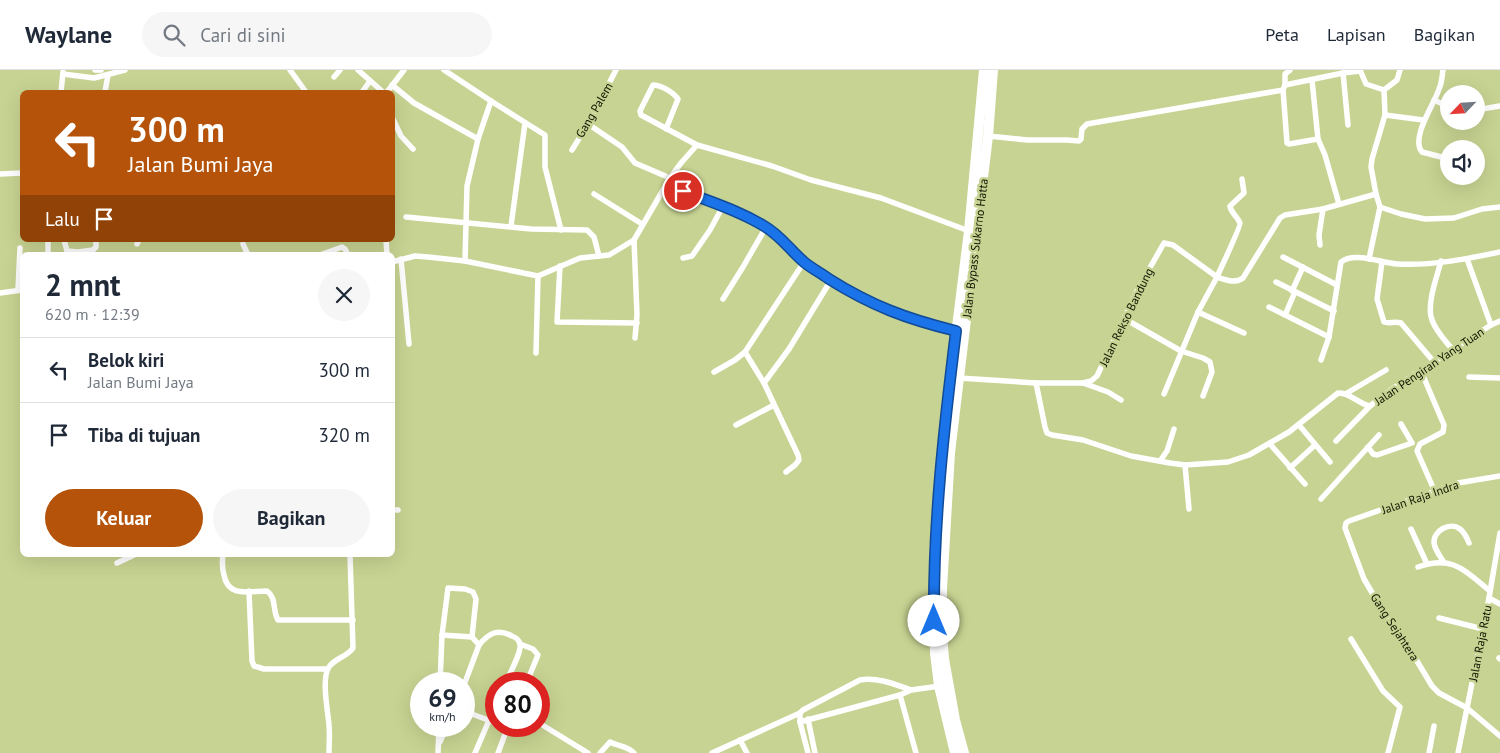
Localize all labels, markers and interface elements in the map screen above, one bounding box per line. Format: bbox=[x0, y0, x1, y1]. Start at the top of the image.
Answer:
search box bbox=[142, 12, 492, 57]
text: Waylane bbox=[25, 19, 112, 50]
icon: search bbox=[160, 21, 188, 49]
text: Cari di sini bbox=[200, 23, 286, 47]
text: Peta bbox=[1265, 23, 1299, 46]
text: Lapisan bbox=[1327, 23, 1386, 46]
text: Bagikan bbox=[1414, 23, 1475, 46]
street label: Gang Palem bbox=[572, 80, 616, 140]
north arrow bbox=[1440, 85, 1485, 130]
map controls bbox=[1440, 85, 1485, 185]
text: 300 m bbox=[128, 106, 225, 152]
icon: left bbox=[45, 110, 110, 175]
button: sound bbox=[1440, 140, 1485, 185]
text: Jalan Bumi Jaya bbox=[128, 150, 273, 178]
pin bbox=[662, 170, 704, 212]
icon: arrive bbox=[669, 177, 697, 205]
street label: Jalan Bypass Sukarno Hatta bbox=[959, 178, 991, 319]
icon: arrive bbox=[90, 205, 118, 233]
text: Lalu bbox=[45, 207, 80, 231]
text: 2 mnt bbox=[45, 265, 121, 304]
street label: Jalan Rekso Bandung bbox=[1095, 266, 1156, 369]
button: close bbox=[318, 269, 370, 321]
text: 620 m · 12:39 bbox=[45, 304, 140, 324]
street label: Jalan Pengiran Yang Tuan bbox=[1371, 324, 1487, 409]
text: Belok kiri bbox=[88, 348, 164, 372]
icon: left bbox=[45, 356, 73, 384]
text: 300 m bbox=[318, 358, 370, 382]
text: Jalan Bumi Jaya bbox=[88, 372, 194, 392]
icon: arrive bbox=[45, 421, 73, 449]
text: Tiba di tujuan bbox=[88, 423, 200, 447]
text: 320 m bbox=[318, 423, 370, 447]
street label: Jalan Raja Indra bbox=[1379, 477, 1461, 518]
button: Keluar bbox=[45, 489, 203, 547]
button: Bagikan bbox=[213, 489, 370, 547]
street label: Gang Sejahtera bbox=[1368, 590, 1422, 664]
position arrow bbox=[907, 594, 959, 646]
street label: Jalan Raja Ratu bbox=[1465, 604, 1495, 683]
speed limit sign: 80 bbox=[485, 672, 550, 737]
text: 69 bbox=[428, 682, 457, 714]
text: km/h bbox=[429, 709, 456, 724]

